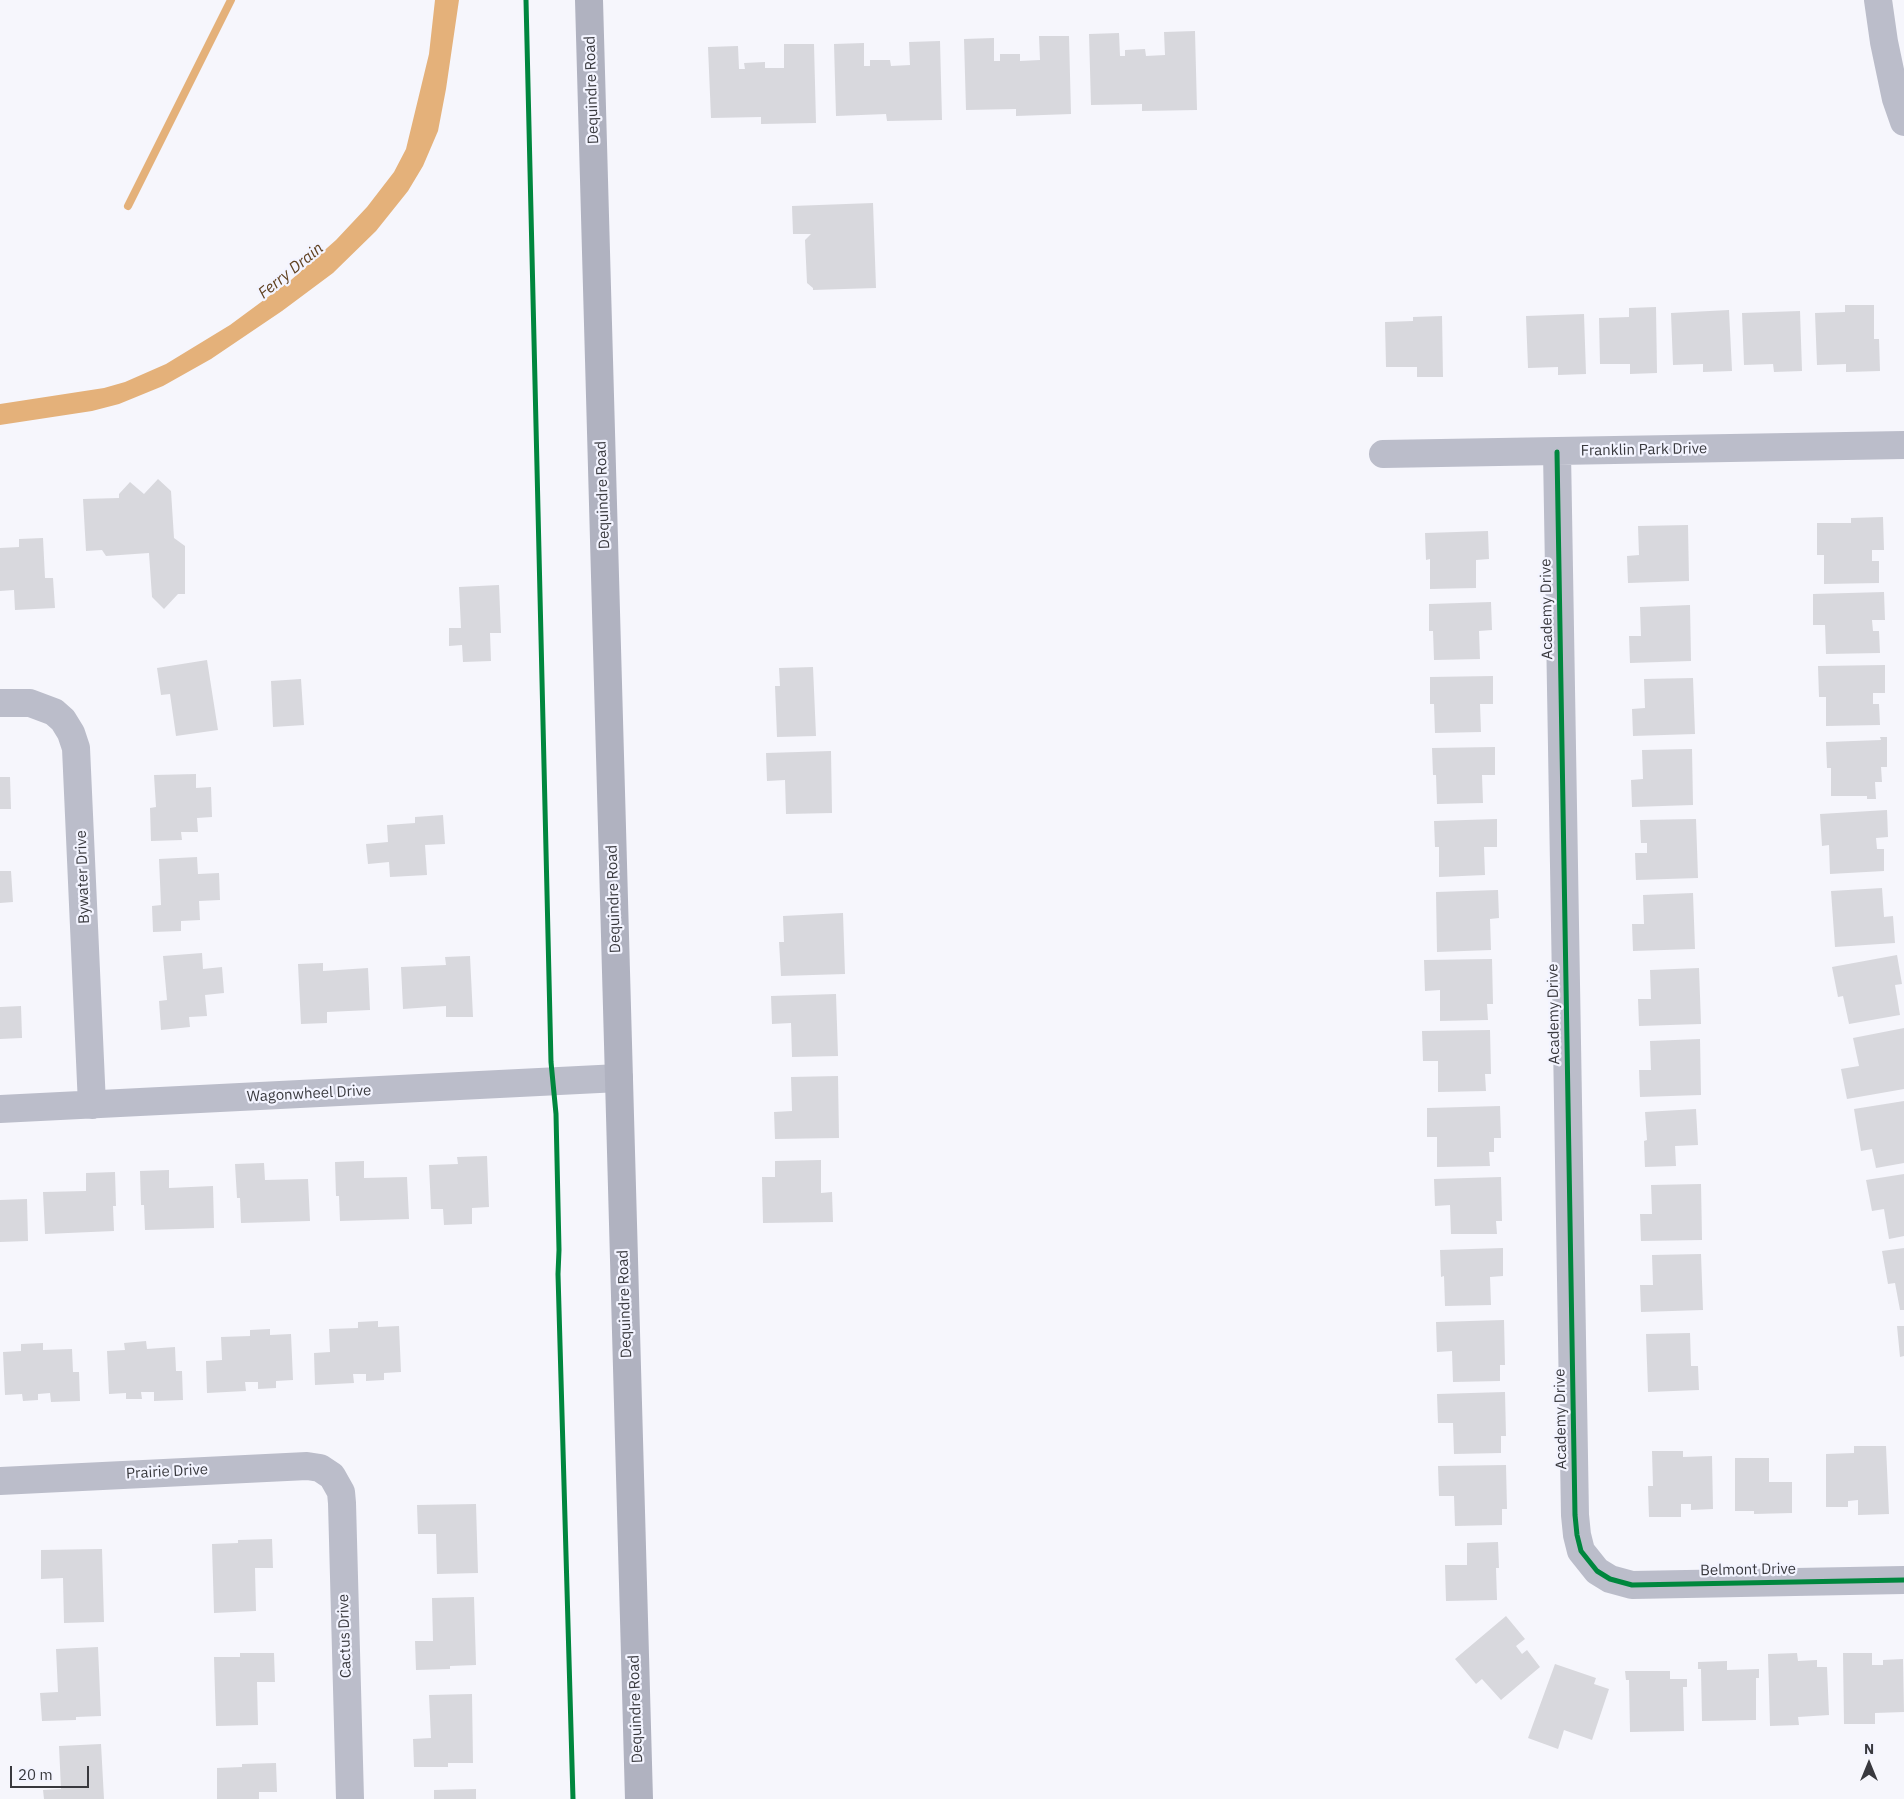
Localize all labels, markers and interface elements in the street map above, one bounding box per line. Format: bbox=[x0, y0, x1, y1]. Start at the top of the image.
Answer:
street label: Dequindre Road bbox=[581, 36, 603, 144]
water label: Ferry Drain bbox=[255, 239, 327, 303]
street label: Franklin Park Drive bbox=[1581, 440, 1707, 460]
street label: Dequindre Road bbox=[592, 441, 614, 549]
street label: Academy Drive bbox=[1537, 558, 1557, 660]
street label: Bywater Drive bbox=[72, 830, 94, 924]
street label: Dequindre Road bbox=[603, 845, 625, 953]
street label: Academy Drive bbox=[1544, 963, 1564, 1065]
street label: Wagonwheel Drive bbox=[246, 1082, 372, 1106]
street label: Dequindre Road bbox=[614, 1250, 636, 1358]
street label: Academy Drive bbox=[1551, 1368, 1571, 1470]
street label: Prairie Drive bbox=[126, 1461, 208, 1483]
street label: Belmont Drive bbox=[1700, 1560, 1796, 1580]
street label: Cactus Drive bbox=[335, 1594, 355, 1678]
street label: Dequindre Road bbox=[625, 1655, 647, 1763]
north arrow bbox=[1844, 1739, 1894, 1789]
text: N bbox=[1864, 1740, 1874, 1758]
scale bar bbox=[12, 1756, 91, 1788]
text: 20 m bbox=[18, 1765, 53, 1784]

